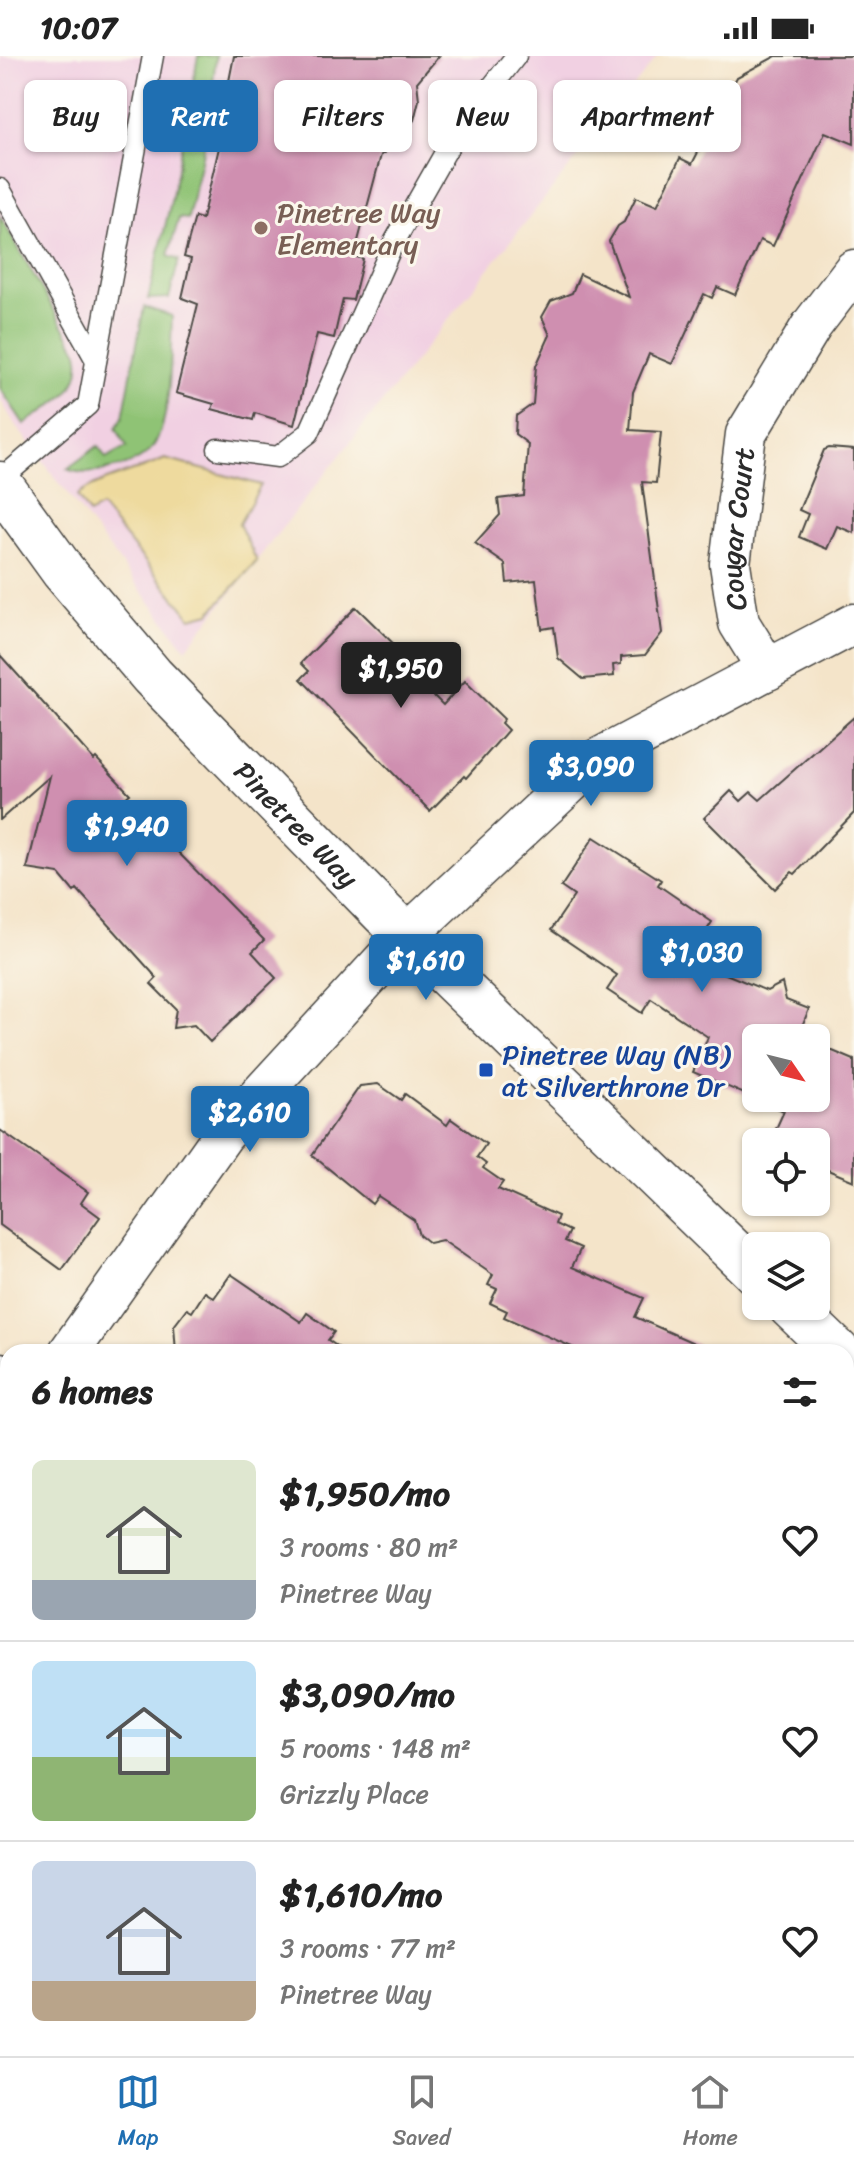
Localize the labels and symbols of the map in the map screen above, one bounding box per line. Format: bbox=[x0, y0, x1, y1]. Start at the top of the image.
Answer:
place label: Pinetree Way Elementary bbox=[277, 188, 441, 269]
marker: Pinetree Way Elementary bbox=[252, 219, 270, 237]
street label: Cougar Court bbox=[706, 445, 769, 614]
pin: $1,950 bbox=[336, 642, 466, 710]
pin: $3,090 bbox=[526, 740, 656, 808]
street label: Pinetree Way bbox=[222, 749, 371, 900]
pin: $1,940 bbox=[62, 800, 192, 868]
pin: $1,030 bbox=[637, 926, 767, 994]
pin: $1,610 bbox=[361, 934, 491, 1002]
north arrow bbox=[742, 1024, 830, 1112]
place label: Pinetree Way (NB) at Silverthrone Dr bbox=[502, 1030, 731, 1111]
marker: Pinetree Way (NB) at Silverthrone Dr bbox=[477, 1061, 495, 1079]
pin: $2,610 bbox=[185, 1086, 315, 1154]

